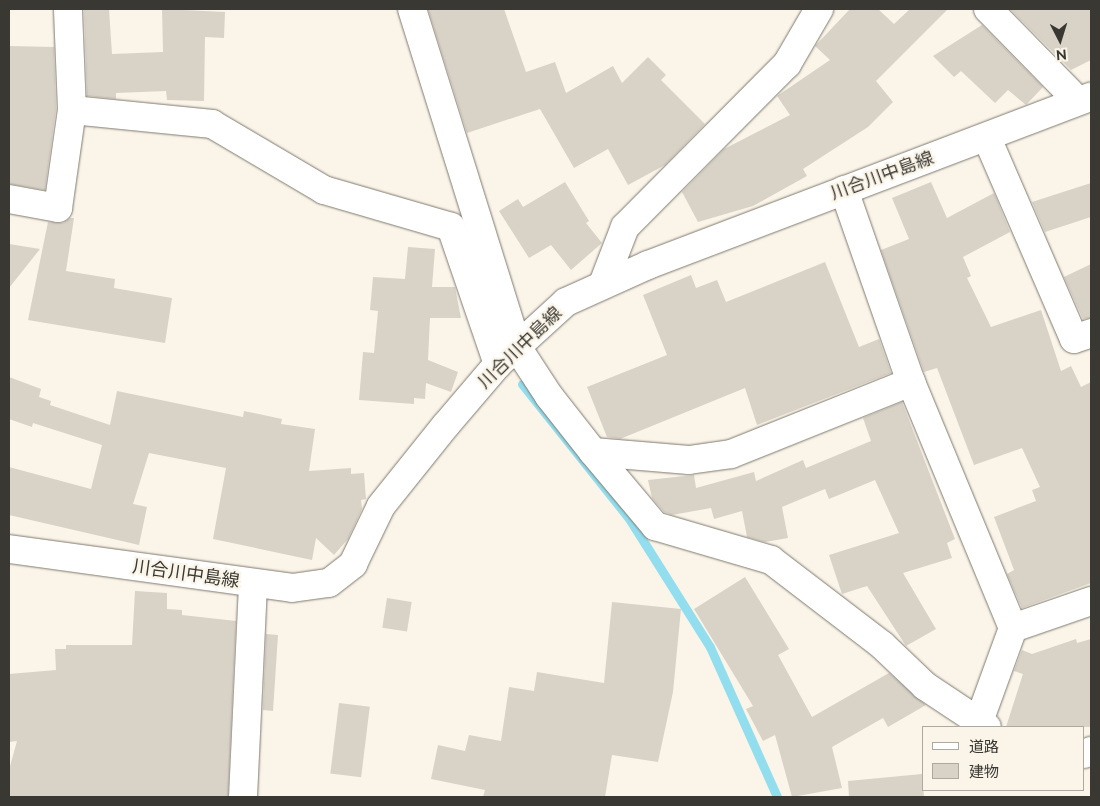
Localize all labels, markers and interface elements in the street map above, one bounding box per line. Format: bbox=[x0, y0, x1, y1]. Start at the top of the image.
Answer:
north arrow bbox=[1035, 15, 1085, 65]
text: N bbox=[1055, 47, 1067, 63]
street label: 川合川中島線 bbox=[828, 147, 936, 205]
street label: 川合川中島線 bbox=[474, 303, 566, 393]
street label: 川合川中島線 bbox=[131, 556, 241, 592]
legend bbox=[922, 726, 1085, 791]
text: 道路 bbox=[969, 738, 999, 756]
text: 建物 bbox=[969, 763, 999, 781]

